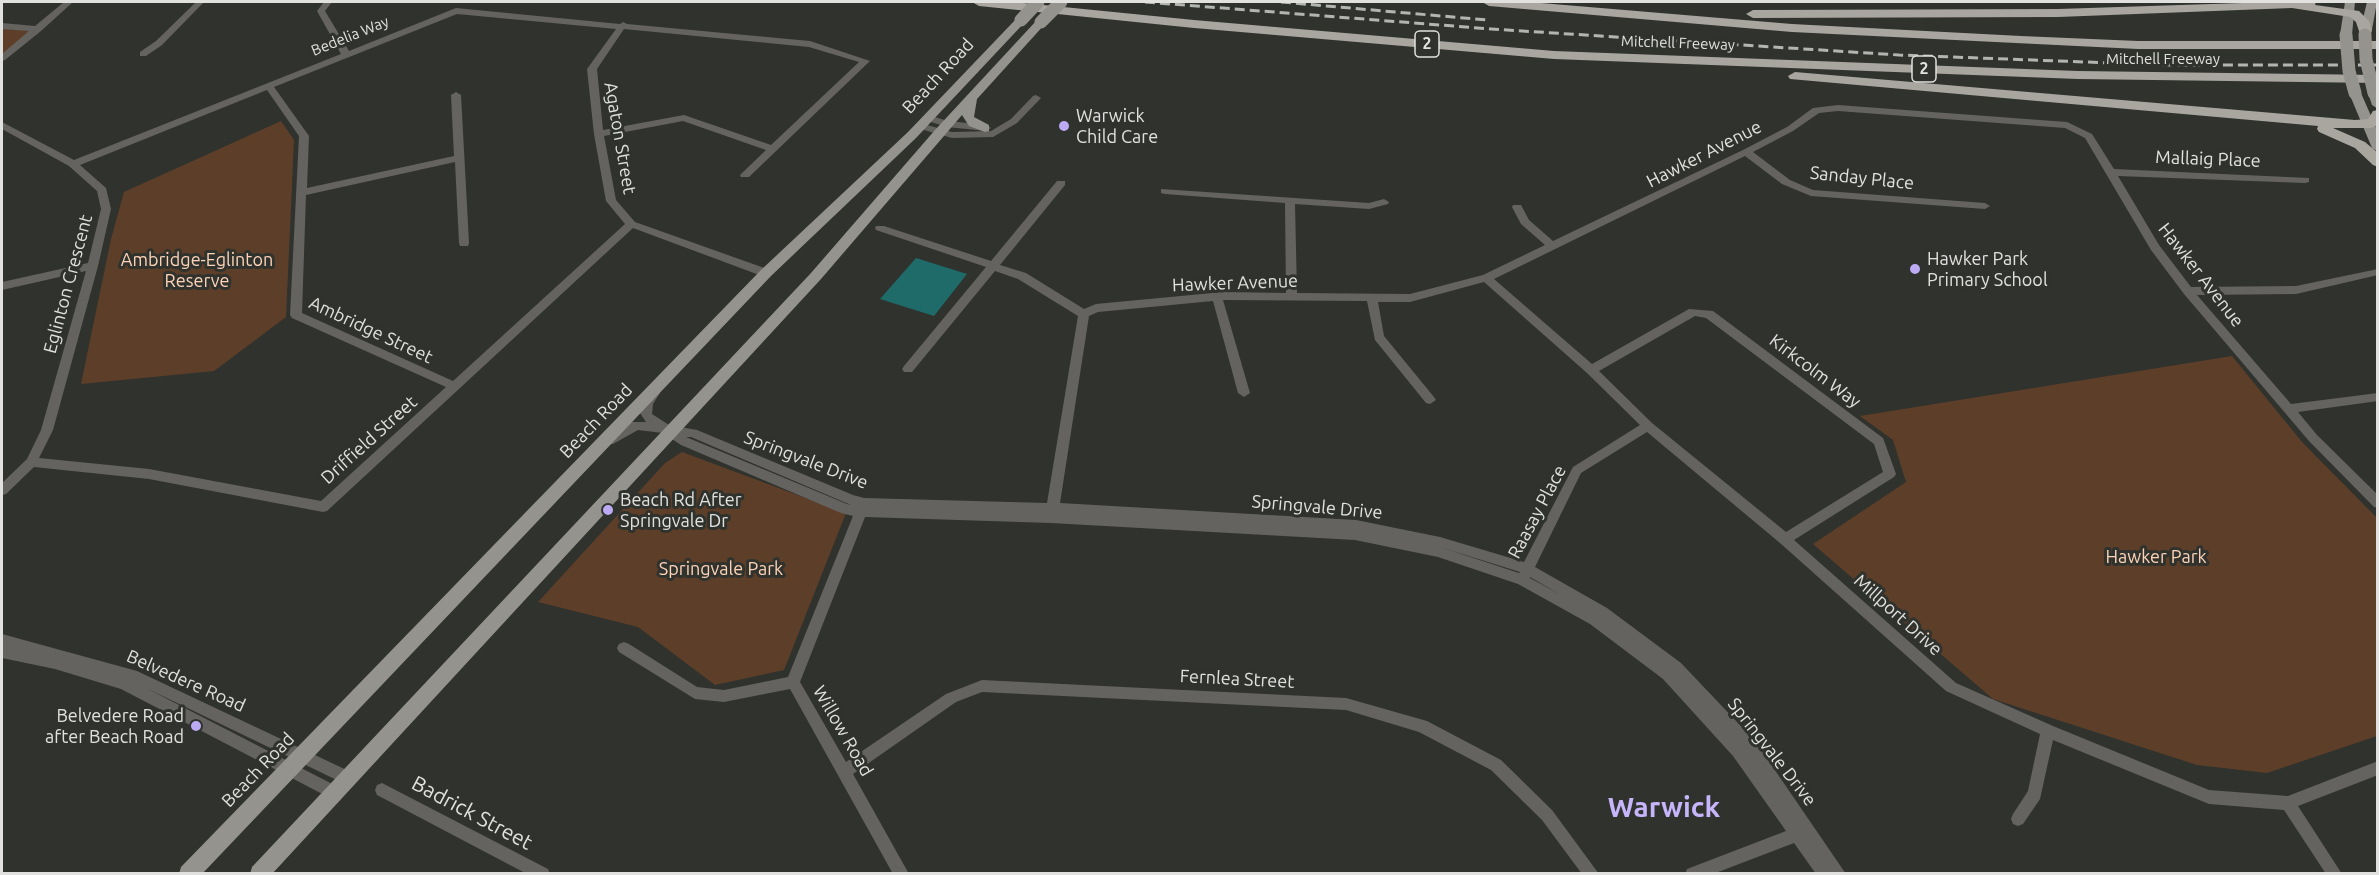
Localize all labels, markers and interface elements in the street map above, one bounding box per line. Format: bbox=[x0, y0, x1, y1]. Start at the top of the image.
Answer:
street label: Bedelia Way bbox=[309, 12, 391, 60]
road number: 2 bbox=[1415, 31, 1439, 57]
street label: Mitchell Freeway bbox=[1621, 32, 1735, 54]
street label: Beach Road bbox=[898, 34, 978, 118]
street label: Mitchell Freeway bbox=[2106, 50, 2220, 68]
road number: 2 bbox=[1912, 56, 1936, 82]
street label: Agaton Street bbox=[600, 80, 640, 196]
place label: Warwick Child Care bbox=[1076, 105, 1158, 148]
street label: Hawker Avenue bbox=[1643, 116, 1765, 192]
marker: Warwick Child Care bbox=[1057, 119, 1071, 133]
street label: Mallaig Place bbox=[2155, 146, 2261, 172]
street label: Sanday Place bbox=[1809, 162, 1915, 194]
street label: Eglinton Crescent bbox=[39, 212, 97, 356]
street label: Hawker Avenue bbox=[2154, 219, 2248, 331]
place label: Hawker Park Primary School bbox=[1927, 248, 2048, 290]
park label: Ambridge-Eglinton Reserve bbox=[121, 249, 273, 292]
marker: Hawker Park Primary School bbox=[1908, 262, 1922, 276]
street label: Hawker Avenue bbox=[1172, 270, 1298, 296]
street label: Ambridge Street bbox=[306, 292, 436, 368]
street label: Kirkcolm Way bbox=[1765, 330, 1865, 412]
street label: Beach Road bbox=[555, 379, 637, 463]
street label: Driffield Street bbox=[317, 391, 421, 489]
street label: Springvale Drive bbox=[741, 426, 871, 494]
street label: Raasay Place bbox=[1503, 462, 1571, 562]
place label: Beach Rd After Springvale Dr bbox=[620, 489, 742, 532]
street label: Springvale Drive bbox=[1251, 491, 1383, 523]
marker: Beach Rd After Springvale Dr bbox=[601, 503, 615, 517]
park label: Hawker Park bbox=[2105, 546, 2207, 568]
park label: Springvale Park bbox=[659, 558, 783, 580]
street label: Millport Drive bbox=[1849, 570, 1947, 660]
street label: Belvedere Road bbox=[123, 645, 249, 717]
street label: Fernlea Street bbox=[1179, 665, 1295, 693]
street label: Willow Road bbox=[808, 682, 878, 780]
street label: Springvale Drive bbox=[1723, 694, 1821, 810]
place label: Belvedere Road after Beach Road bbox=[45, 705, 184, 748]
marker: Belvedere Road after Beach Road bbox=[189, 719, 203, 733]
street label: Beach Road bbox=[217, 728, 299, 812]
street label: Badrick Street bbox=[407, 771, 537, 855]
district label: Warwick bbox=[1608, 791, 1720, 825]

